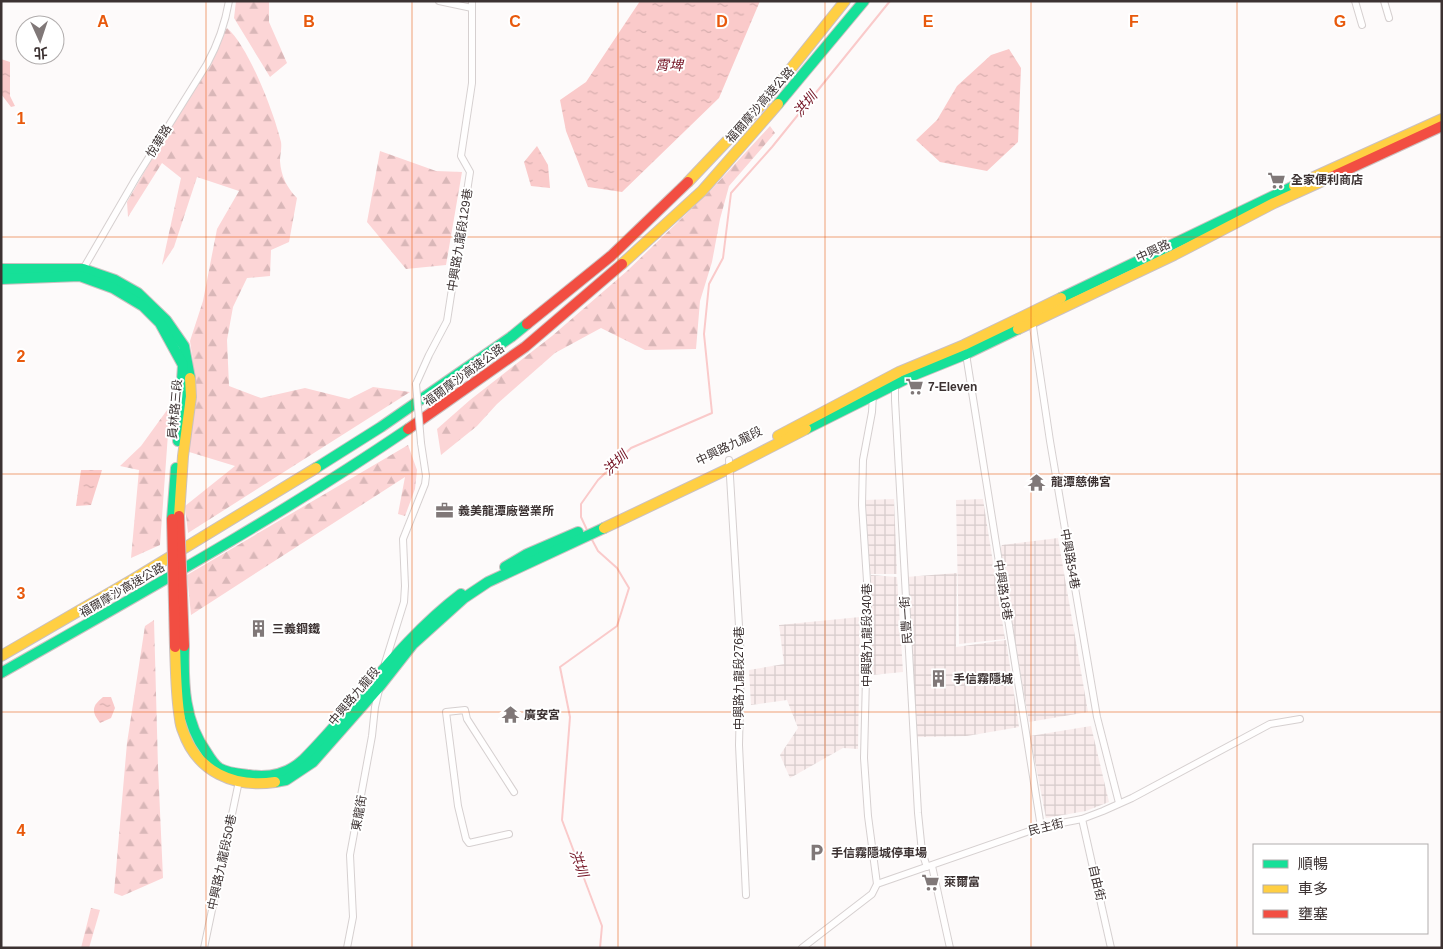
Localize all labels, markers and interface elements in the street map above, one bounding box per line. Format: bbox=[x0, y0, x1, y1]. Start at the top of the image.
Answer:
text: A bbox=[97, 13, 109, 30]
text: B bbox=[303, 13, 315, 30]
text: C bbox=[509, 13, 521, 30]
text: D bbox=[716, 13, 728, 30]
text: E bbox=[923, 13, 934, 30]
text: F bbox=[1129, 13, 1139, 30]
text: G bbox=[1334, 13, 1346, 30]
north arrow bbox=[15, 15, 65, 65]
text: 北 bbox=[33, 45, 48, 61]
water label: 霄埤 bbox=[655, 57, 685, 73]
street label: 福爾摩沙高速公路 bbox=[723, 64, 797, 146]
water label: 洪圳 bbox=[790, 87, 821, 120]
text: 1 bbox=[17, 110, 26, 127]
street label: 悅華路 bbox=[144, 122, 174, 160]
supermarket icon: 全家便利商店 bbox=[1267, 170, 1287, 190]
place label: 全家便利商店 bbox=[1291, 173, 1363, 187]
street label: 中興路九龍段129巷 bbox=[445, 188, 475, 292]
street label: 中興路 bbox=[1134, 237, 1172, 265]
street label: 福爾摩沙高速公路 bbox=[421, 341, 507, 409]
text: 2 bbox=[17, 348, 26, 365]
supermarket icon: 7-Eleven bbox=[904, 377, 924, 397]
street label: 員林路三段 bbox=[165, 378, 185, 440]
place label: 7-Eleven bbox=[928, 380, 977, 394]
street label: 中興路九龍段 bbox=[694, 424, 764, 468]
water label: 洪圳 bbox=[599, 446, 632, 478]
temple icon: 龍潭慈佛宮 bbox=[1027, 472, 1047, 492]
place label: 龍潭慈佛宮 bbox=[1051, 475, 1111, 489]
office icon: 義美龍潭廠營業所 bbox=[434, 501, 454, 521]
place label: 義美龍潭廠營業所 bbox=[458, 504, 554, 518]
street label: 中興路54巷 bbox=[1058, 528, 1082, 590]
street label: 中興路18巷 bbox=[991, 559, 1015, 621]
street label: 福爾摩沙高速公路 bbox=[77, 560, 167, 620]
street label: 中興路九龍段340巷 bbox=[860, 583, 874, 687]
text: 3 bbox=[17, 585, 26, 602]
street label: 民豐一街 bbox=[897, 596, 915, 644]
building icon: 三義鋼鐵 bbox=[248, 619, 268, 639]
place label: 三義鋼鐵 bbox=[272, 622, 320, 636]
street label: 中興路九龍段276巷 bbox=[732, 626, 746, 730]
street label: 中興路九龍段 bbox=[325, 664, 383, 728]
building icon: 手信霧隱城 bbox=[929, 669, 949, 689]
place label: 手信霧隱城 bbox=[953, 672, 1013, 686]
temple icon: 廣安宮 bbox=[500, 705, 520, 725]
place label: 廣安宮 bbox=[524, 708, 560, 722]
street label: 東龍街 bbox=[349, 794, 369, 832]
street label: 中興路九龍段50巷 bbox=[205, 813, 239, 911]
street label: 民主街 bbox=[1027, 816, 1065, 838]
text: 4 bbox=[17, 822, 26, 839]
parking icon: 手信霧隱城停車場 bbox=[807, 843, 827, 863]
legend bbox=[1253, 844, 1428, 934]
place label: 手信霧隱城停車場 bbox=[831, 846, 927, 860]
water label: 洪圳 bbox=[567, 847, 592, 881]
text: 順暢 bbox=[1298, 855, 1328, 872]
street label: 自由街 bbox=[1086, 864, 1108, 902]
supermarket icon: 萊爾富 bbox=[920, 872, 940, 892]
place label: 萊爾富 bbox=[944, 875, 980, 889]
text: 車多 bbox=[1298, 880, 1328, 897]
text: 壅塞 bbox=[1298, 905, 1328, 922]

